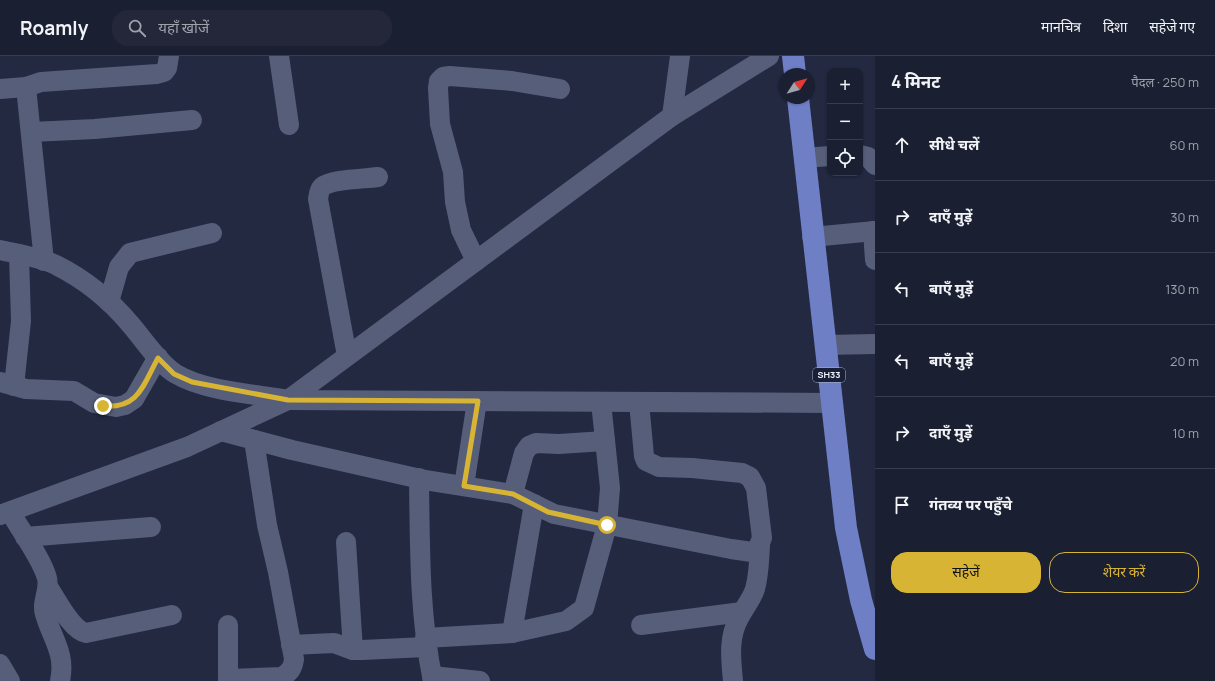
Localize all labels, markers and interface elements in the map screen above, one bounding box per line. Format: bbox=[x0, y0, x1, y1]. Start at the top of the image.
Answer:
search box bbox=[112, 10, 392, 46]
text: Roamly bbox=[20, 15, 88, 41]
icon: search bbox=[126, 17, 148, 39]
text: यहाँ खोजें bbox=[158, 17, 209, 38]
text: मानचित्र bbox=[1041, 17, 1081, 36]
text: दिशा bbox=[1103, 17, 1127, 36]
text: सहेजे गए bbox=[1149, 17, 1195, 36]
north arrow bbox=[779, 68, 815, 104]
map controls bbox=[827, 68, 863, 176]
button: + bbox=[827, 68, 863, 104]
text: 4 मिनट bbox=[891, 70, 940, 93]
text: पैदल · 250 m bbox=[1131, 73, 1199, 91]
button: − bbox=[827, 104, 863, 140]
icon: ahead bbox=[891, 134, 913, 156]
text: सीधे चलें bbox=[929, 134, 979, 155]
text: 60 m bbox=[1169, 136, 1199, 154]
button: locate bbox=[827, 140, 863, 176]
icon: right bbox=[891, 206, 913, 228]
text: दाएँ मुड़ें bbox=[929, 206, 972, 227]
text: 30 m bbox=[1170, 208, 1199, 226]
icon: left bbox=[891, 278, 913, 300]
text: बाएँ मुड़ें bbox=[929, 278, 973, 299]
text: 130 m bbox=[1165, 280, 1199, 298]
icon: left bbox=[891, 350, 913, 372]
text: बाएँ मुड़ें bbox=[929, 350, 973, 371]
text: 20 m bbox=[1170, 352, 1199, 370]
road number: SH33 bbox=[813, 368, 845, 382]
route end bbox=[94, 397, 112, 415]
icon: right bbox=[891, 422, 913, 444]
text: दाएँ मुड़ें bbox=[929, 422, 972, 443]
text: 10 m bbox=[1172, 424, 1199, 442]
icon: arrive bbox=[891, 494, 913, 516]
text: गंतव्य पर पहुँचे bbox=[929, 494, 1012, 515]
route start bbox=[598, 516, 616, 534]
button: सहेजें bbox=[891, 552, 1041, 593]
button: शेयर करें bbox=[1049, 552, 1199, 593]

